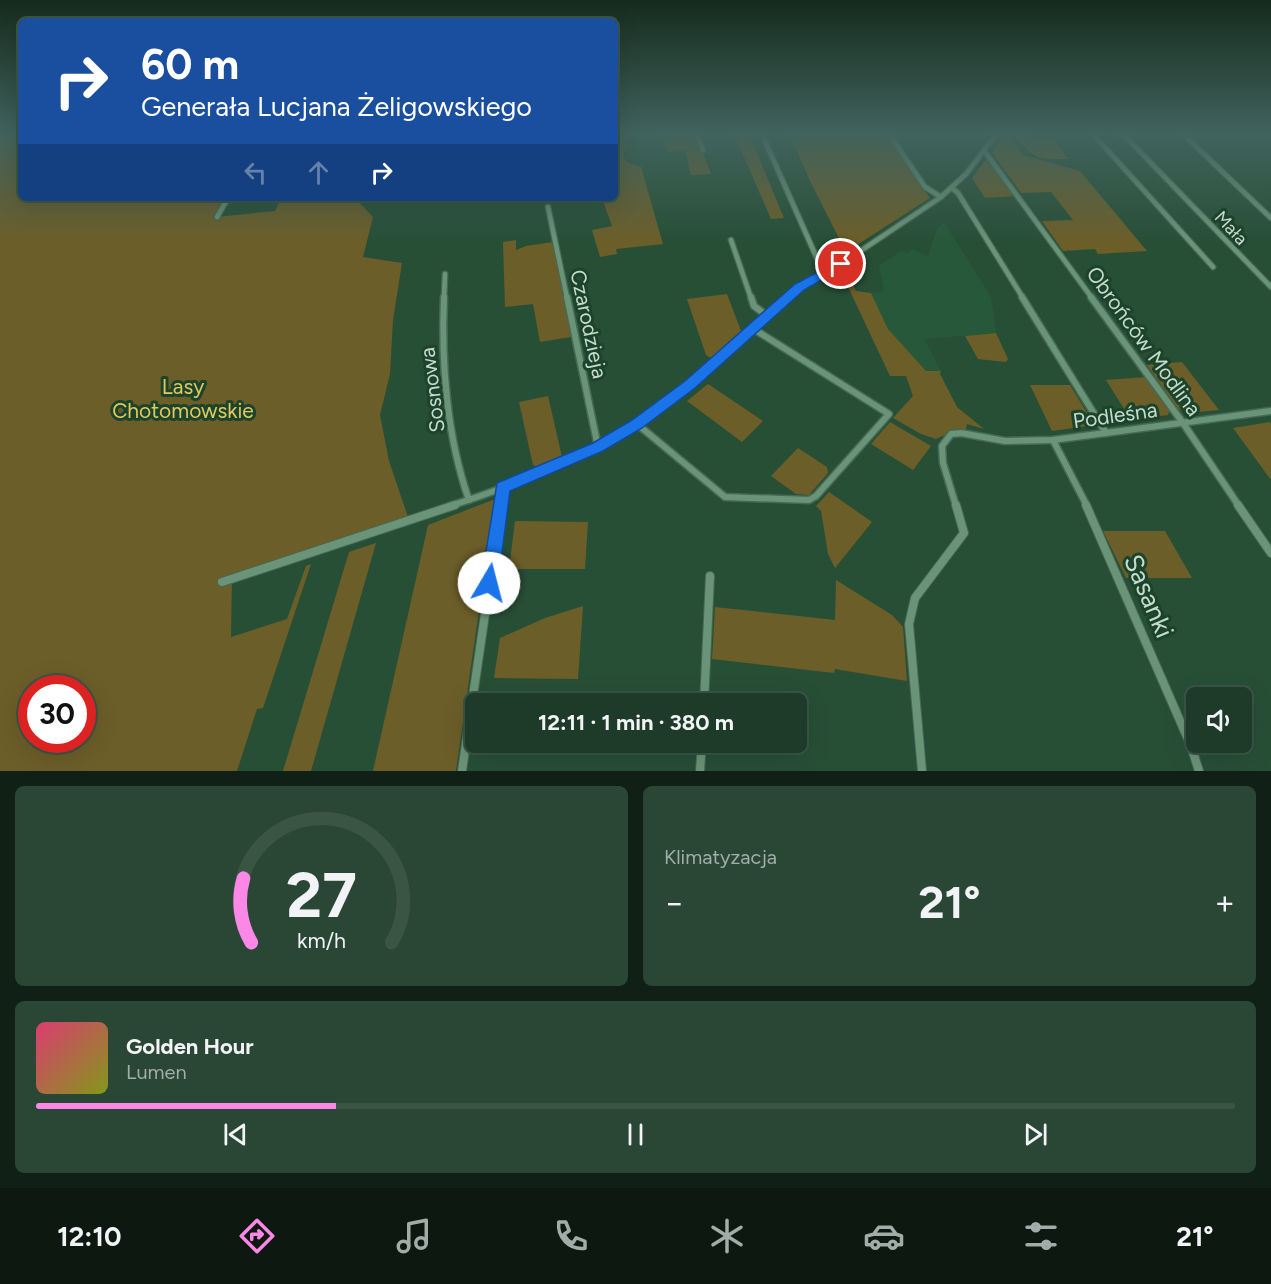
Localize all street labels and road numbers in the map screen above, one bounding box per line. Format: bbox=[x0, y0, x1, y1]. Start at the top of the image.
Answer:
street label: Mała bbox=[1210, 206, 1252, 250]
street label: Obrońców Modlina bbox=[1081, 261, 1207, 421]
street label: Czarodzieja bbox=[565, 267, 613, 381]
street label: Sosnowa bbox=[414, 346, 450, 434]
street label: Podleśna bbox=[1071, 397, 1159, 433]
street label: Sasanki bbox=[1117, 549, 1181, 643]

